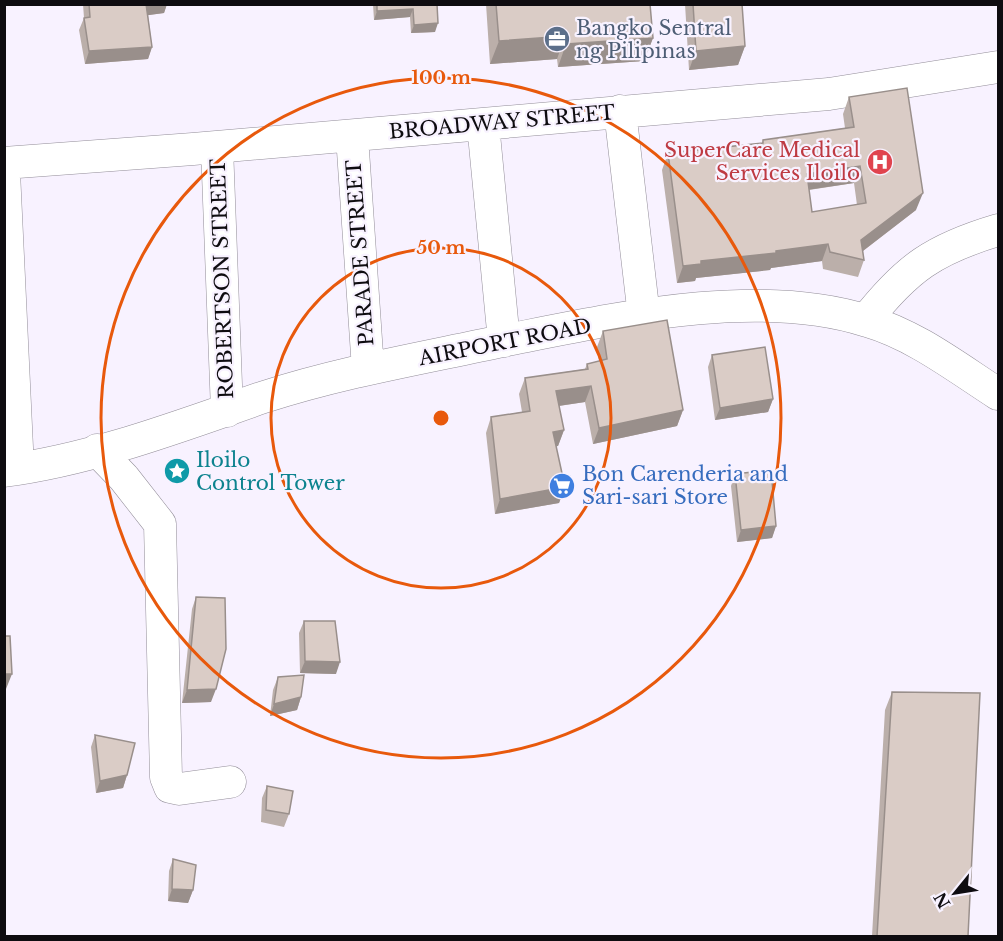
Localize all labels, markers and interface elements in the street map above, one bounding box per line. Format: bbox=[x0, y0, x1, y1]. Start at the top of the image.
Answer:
place label: Bangko Sentral ng Pilipinas bbox=[576, 16, 731, 63]
office icon: Bangko Sentral ng Pilipinas bbox=[542, 24, 572, 54]
text: 100 m bbox=[411, 67, 471, 89]
street label: BROADWAY STREET bbox=[388, 100, 616, 144]
place label: SuperCare Medical Services Iloilo bbox=[664, 138, 860, 185]
hospital icon: SuperCare Medical Services Iloilo bbox=[865, 147, 895, 177]
street label: ROBERTSON STREET bbox=[206, 159, 238, 399]
street label: PARADE STREET bbox=[342, 159, 378, 347]
text: 50 m bbox=[417, 237, 466, 259]
street label: AIRPORT ROAD bbox=[416, 314, 593, 371]
centre of rings bbox=[431, 408, 451, 428]
place label: Iloilo Control Tower bbox=[196, 448, 345, 495]
place icon: Iloilo Control Tower bbox=[162, 456, 192, 486]
place label: Bon Carenderia and Sari-sari Store bbox=[582, 462, 788, 509]
supermarket icon: Bon Carenderia and Sari-sari Store bbox=[547, 471, 577, 501]
north arrow bbox=[925, 863, 985, 923]
text: N bbox=[930, 889, 954, 912]

